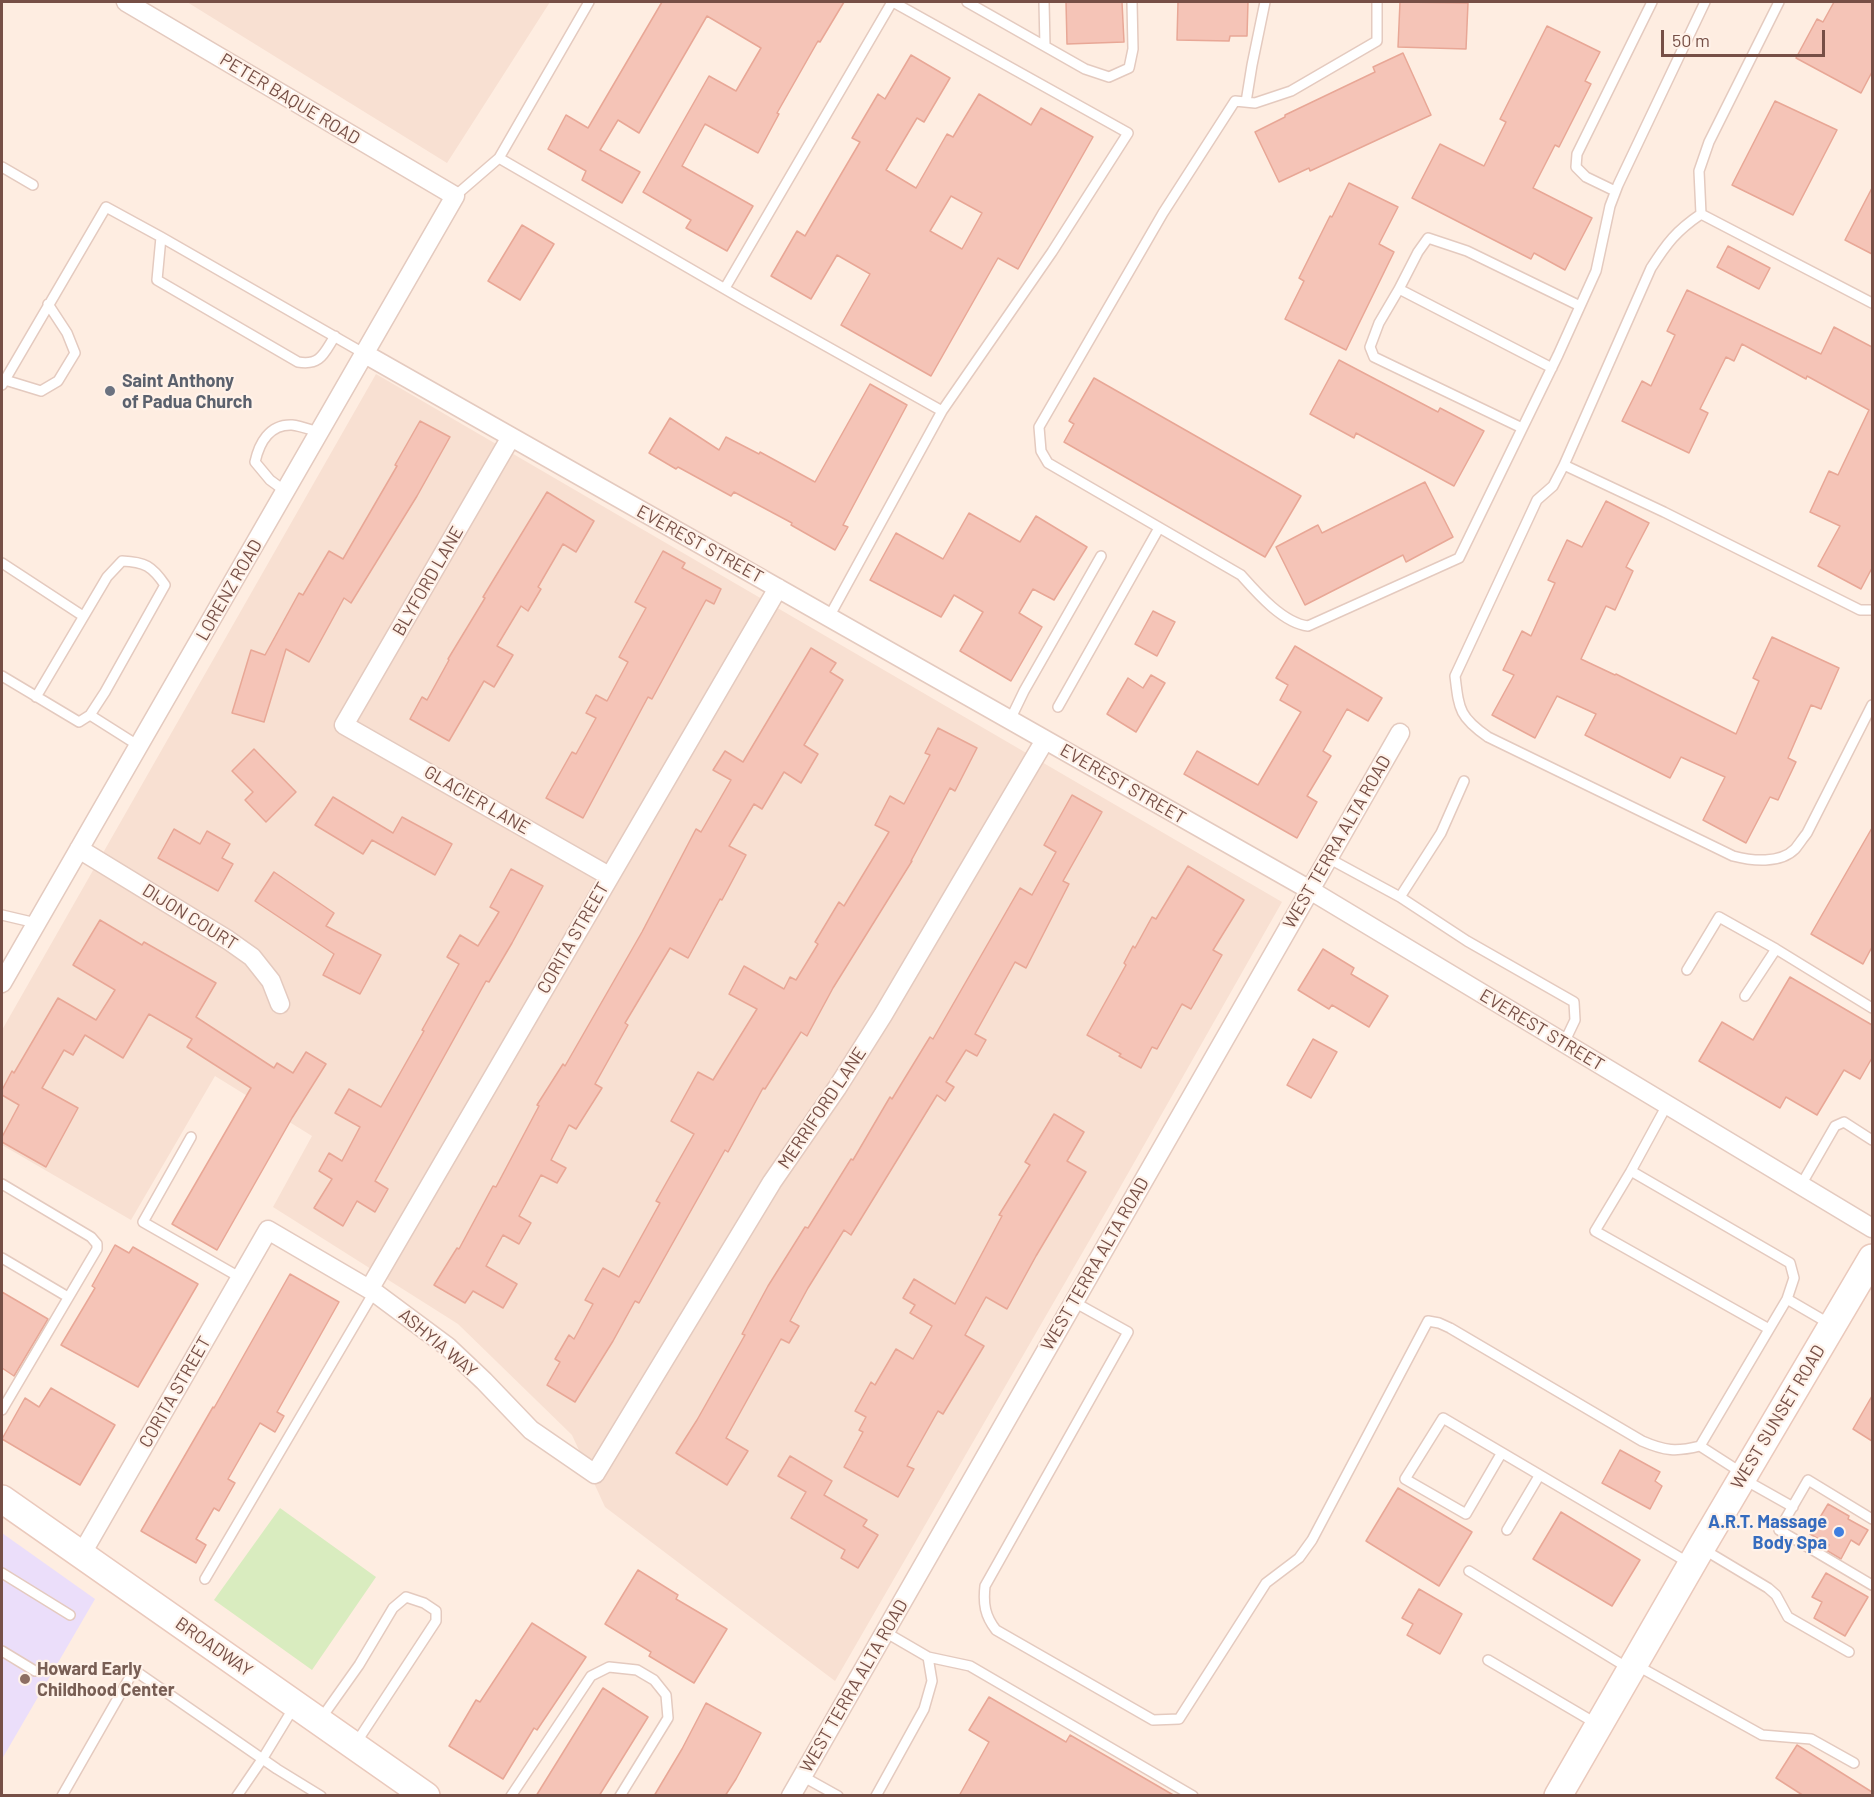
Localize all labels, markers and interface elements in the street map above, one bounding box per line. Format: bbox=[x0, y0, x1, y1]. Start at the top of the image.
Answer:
scale bar bbox=[1664, 18, 1828, 56]
text: 50 m bbox=[1672, 29, 1710, 51]
street label: PETER BAQUE ROAD bbox=[216, 49, 364, 149]
place label: Saint Anthony of Padua Church bbox=[122, 370, 252, 412]
marker: Saint Anthony of Padua Church bbox=[103, 384, 117, 398]
street label: EVEREST STREET bbox=[633, 500, 767, 588]
street label: BLYFORD LANE bbox=[388, 522, 468, 640]
street label: LORENZ ROAD bbox=[191, 536, 267, 644]
street label: EVEREST STREET bbox=[1056, 739, 1190, 829]
street label: WEST TERRA ALTA ROAD bbox=[1279, 752, 1395, 932]
street label: GLACIER LANE bbox=[420, 761, 534, 839]
street label: CORITA STREET bbox=[532, 878, 614, 998]
street label: DIJON COURT bbox=[138, 879, 242, 955]
street label: EVEREST STREET bbox=[1476, 984, 1608, 1076]
street label: MERRIFORD LANE bbox=[773, 1043, 871, 1173]
street label: WEST TERRA ALTA ROAD bbox=[1037, 1174, 1153, 1354]
street label: ASHYIA WAY bbox=[394, 1304, 482, 1382]
street label: CORITA STREET bbox=[134, 1332, 216, 1452]
street label: WEST SUNSET ROAD bbox=[1726, 1341, 1830, 1493]
place label: A.R.T. Massage Body Spa bbox=[1708, 1511, 1827, 1553]
marker: A.R.T. Massage Body Spa bbox=[1832, 1525, 1846, 1539]
street label: WEST TERRA ALTA ROAD bbox=[796, 1596, 912, 1776]
street label: BROADWAY bbox=[171, 1613, 257, 1681]
place label: Howard Early Childhood Center bbox=[37, 1658, 175, 1700]
marker: Howard Early Childhood Center bbox=[18, 1672, 32, 1686]

